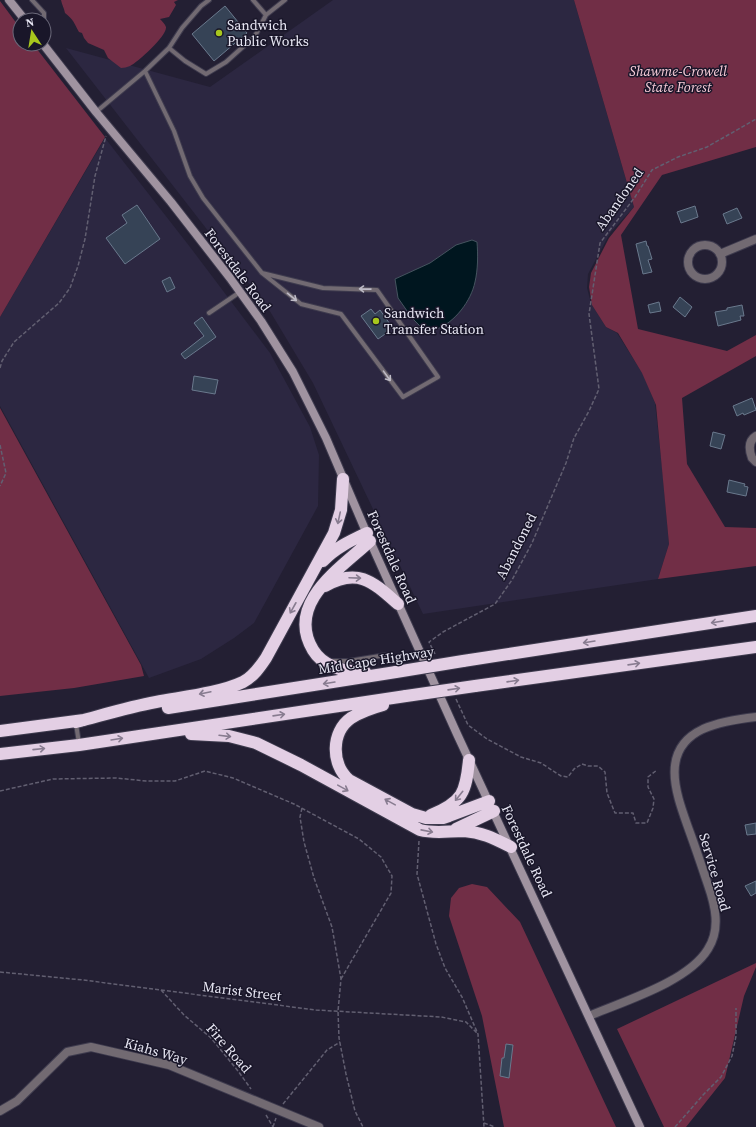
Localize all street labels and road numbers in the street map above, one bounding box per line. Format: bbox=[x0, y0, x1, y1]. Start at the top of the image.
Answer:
street label: Abandoned bbox=[590, 164, 648, 234]
street label: Forestdale Road bbox=[200, 224, 276, 316]
street label: Forestdale Road bbox=[363, 507, 421, 607]
street label: Abandoned bbox=[491, 509, 541, 583]
street label: Mid Cape Highway bbox=[317, 641, 436, 679]
street label: Forestdale Road bbox=[497, 801, 557, 901]
street label: Service Road bbox=[694, 831, 736, 914]
street label: Marist Street bbox=[201, 976, 283, 1006]
street label: Fire Road bbox=[202, 1019, 256, 1077]
street label: Kiahs Way bbox=[122, 1032, 191, 1070]

